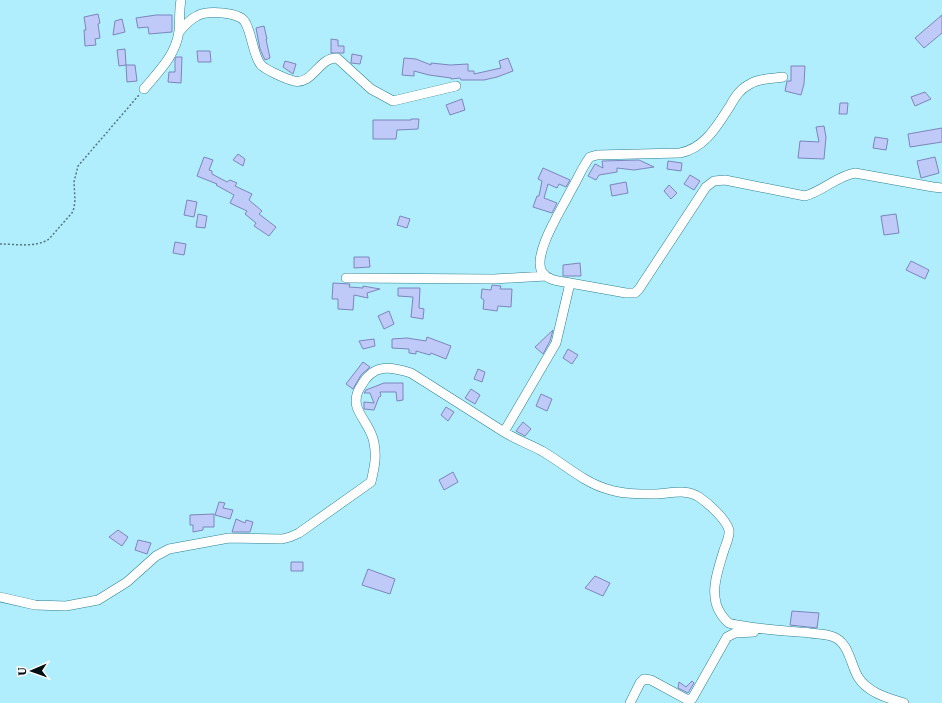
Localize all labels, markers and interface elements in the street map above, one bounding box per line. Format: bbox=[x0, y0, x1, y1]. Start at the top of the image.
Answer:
north arrow bbox=[12, 651, 52, 691]
text: U bbox=[16, 666, 29, 676]

